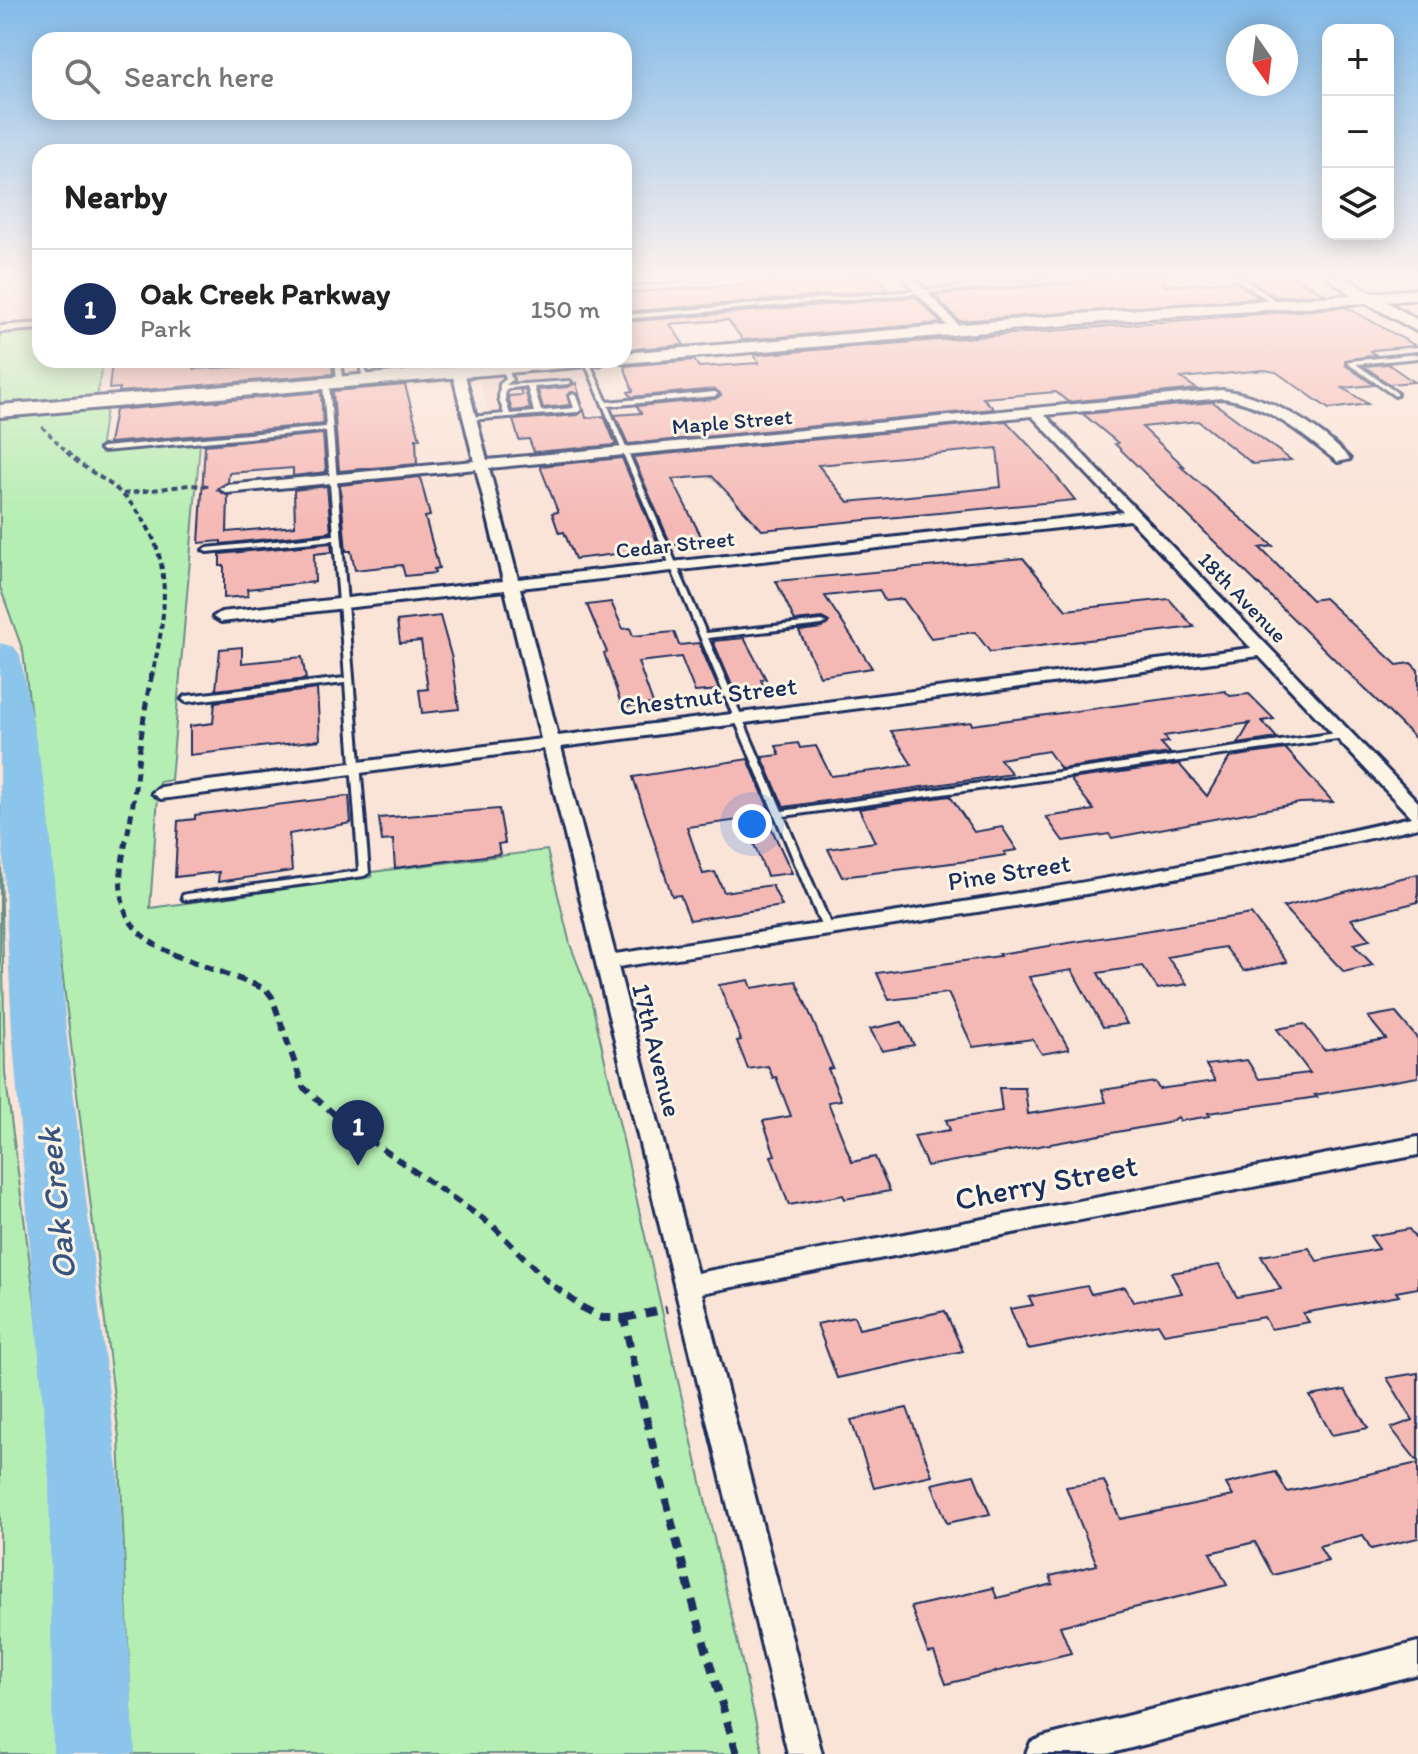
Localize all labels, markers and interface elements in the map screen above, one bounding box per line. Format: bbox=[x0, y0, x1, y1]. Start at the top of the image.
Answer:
north arrow bbox=[1226, 24, 1298, 96]
map controls bbox=[1322, 24, 1394, 240]
button: + bbox=[1322, 24, 1394, 96]
search box bbox=[32, 32, 632, 120]
icon: search bbox=[60, 54, 104, 98]
text: Search here bbox=[124, 58, 274, 95]
button: − bbox=[1322, 96, 1394, 168]
button: layers bbox=[1322, 168, 1394, 240]
text: Nearby bbox=[64, 176, 167, 217]
text: Oak Creek Parkway bbox=[140, 275, 390, 312]
text: 1 bbox=[84, 293, 96, 325]
text: 150 m bbox=[531, 293, 600, 325]
text: Park bbox=[140, 312, 191, 344]
street label: Maple Street bbox=[671, 403, 793, 440]
street label: Cedar Street bbox=[614, 525, 736, 564]
street label: 18th Avenue bbox=[1192, 546, 1293, 649]
street label: Chestnut Street bbox=[618, 669, 799, 723]
your location bbox=[732, 804, 772, 844]
street label: Pine Street bbox=[945, 846, 1073, 897]
street label: 17th Avenue bbox=[625, 980, 689, 1120]
pin: 1 bbox=[332, 1100, 384, 1166]
water label: Oak Creek bbox=[28, 1124, 85, 1282]
street label: Cherry Street bbox=[951, 1146, 1141, 1218]

